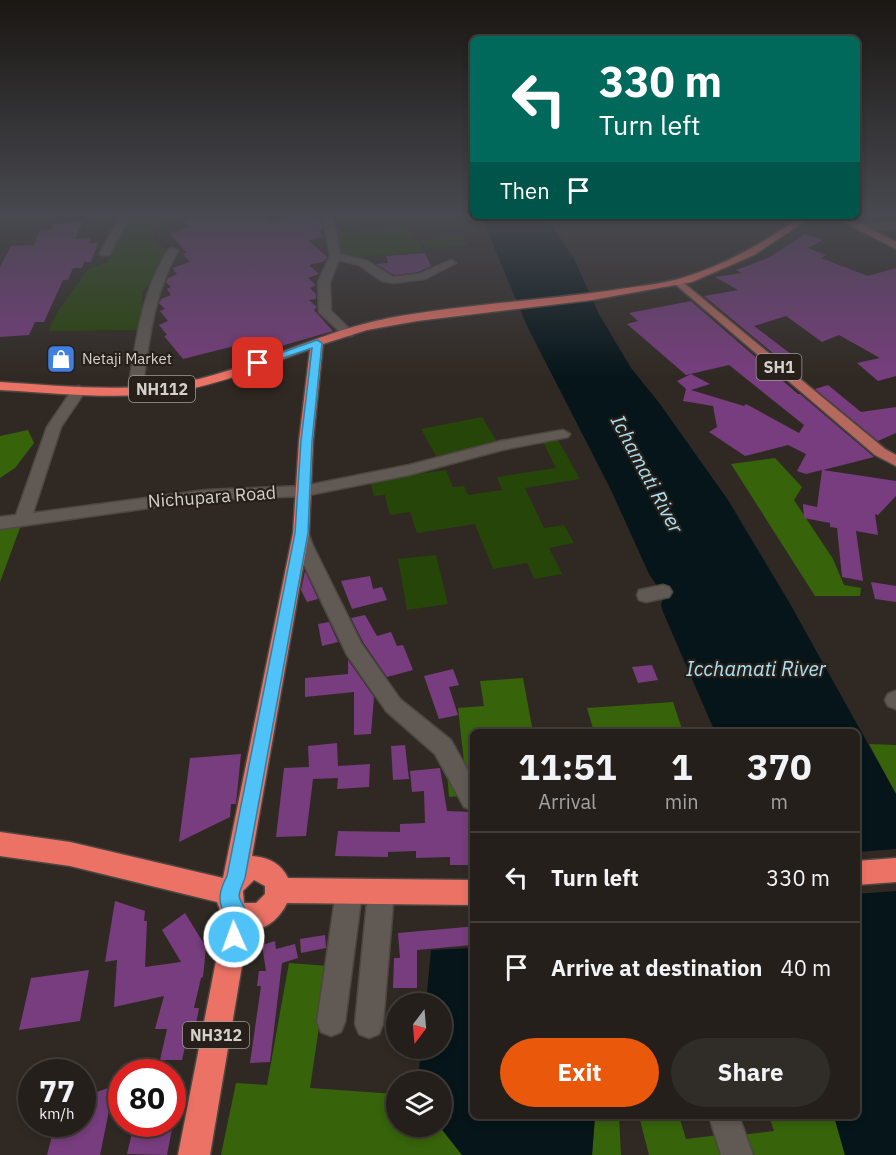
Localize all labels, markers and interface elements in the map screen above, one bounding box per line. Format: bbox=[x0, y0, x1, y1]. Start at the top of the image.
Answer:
text: 330 m bbox=[599, 54, 722, 109]
icon: left bbox=[500, 60, 578, 138]
text: Turn left bbox=[599, 107, 700, 142]
icon: arrive bbox=[562, 174, 595, 207]
text: Then bbox=[500, 176, 550, 205]
pin bbox=[232, 337, 283, 388]
shop icon: Netaji Market bbox=[45, 343, 77, 375]
icon: arrive bbox=[241, 346, 274, 379]
place label: Netaji Market bbox=[82, 349, 172, 368]
road number: SH1 bbox=[756, 354, 802, 380]
road number: NH112 bbox=[129, 376, 195, 402]
water label: Ichamati River bbox=[605, 410, 690, 538]
street label: Nichupara Road bbox=[147, 481, 277, 512]
water label: Icchamati River bbox=[686, 655, 827, 682]
text: 11:51 bbox=[518, 743, 617, 790]
text: 1 bbox=[671, 743, 693, 790]
text: 370 bbox=[747, 743, 812, 790]
text: Arrival bbox=[538, 788, 597, 815]
text: min bbox=[665, 788, 699, 815]
text: m bbox=[771, 788, 788, 815]
icon: left bbox=[500, 861, 533, 894]
text: Turn left bbox=[551, 863, 639, 892]
text: 330 m bbox=[766, 863, 830, 892]
position arrow bbox=[202, 905, 266, 969]
icon: arrive bbox=[500, 951, 533, 984]
text: Arrive at destination bbox=[551, 953, 762, 982]
text: 40 m bbox=[780, 953, 831, 982]
north arrow bbox=[386, 993, 452, 1059]
map controls bbox=[386, 993, 452, 1137]
road number: NH312 bbox=[183, 1022, 249, 1048]
button: Exit bbox=[500, 1038, 659, 1107]
button: Share bbox=[671, 1038, 830, 1107]
speed limit sign: 80 bbox=[108, 1059, 186, 1137]
text: 77 bbox=[39, 1071, 75, 1110]
button: layers bbox=[386, 1071, 452, 1137]
text: km/h bbox=[39, 1104, 75, 1123]

